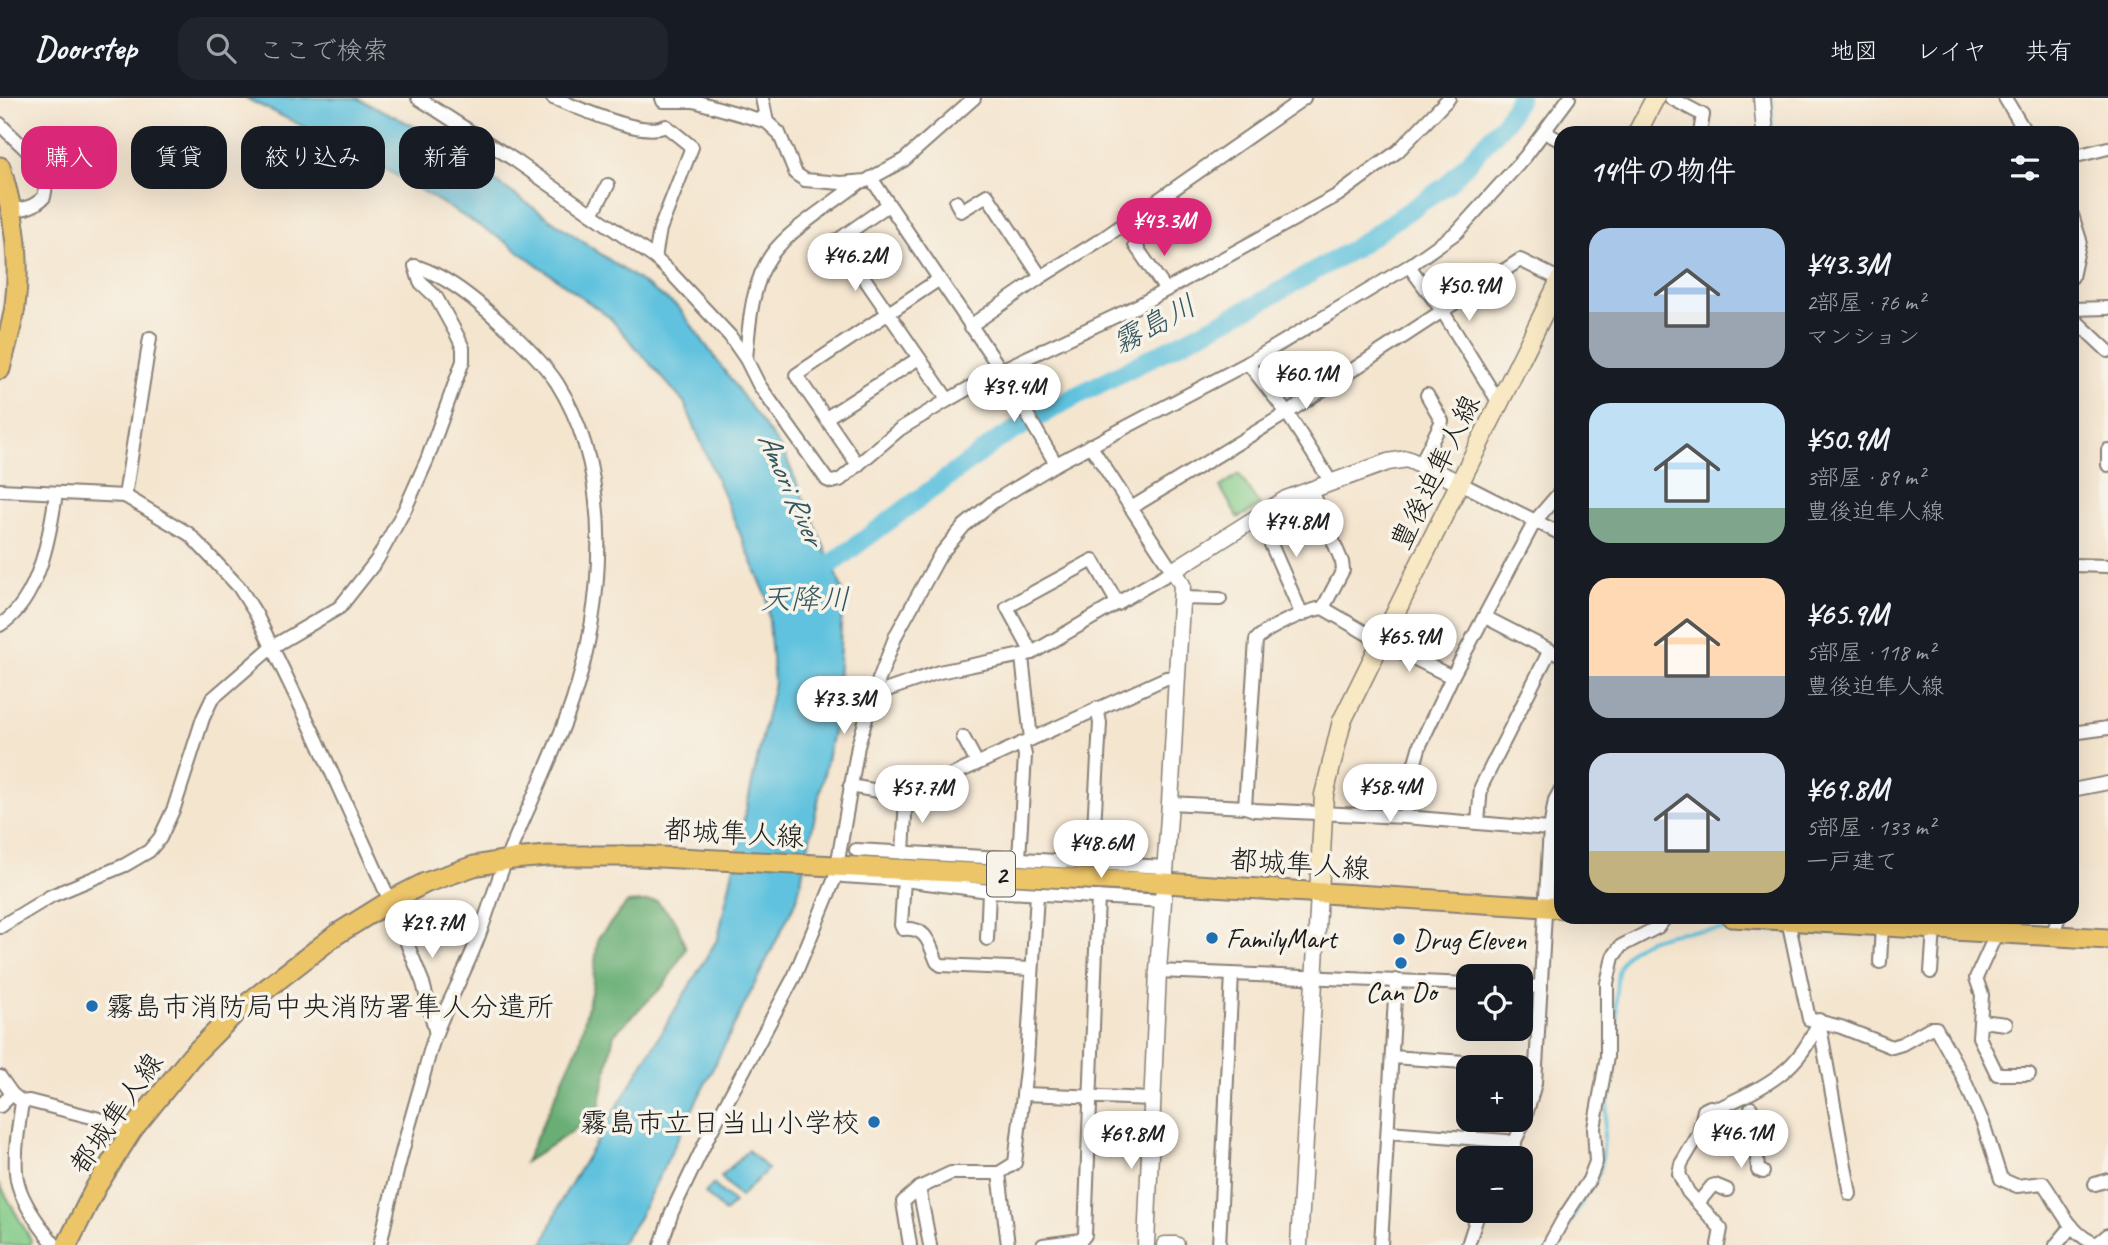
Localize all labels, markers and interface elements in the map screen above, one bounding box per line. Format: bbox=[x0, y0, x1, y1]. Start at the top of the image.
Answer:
search box bbox=[178, 17, 668, 80]
text: Doorstep bbox=[35, 27, 136, 69]
icon: search bbox=[202, 29, 240, 67]
text: ここで検索 bbox=[258, 34, 388, 67]
text: 地図 bbox=[1830, 36, 1878, 66]
text: レイヤ bbox=[1916, 36, 1987, 66]
text: 共有 bbox=[2025, 36, 2073, 66]
chip: 購入 bbox=[21, 126, 117, 189]
chip: 賃貸 bbox=[131, 126, 227, 189]
chip: 絞り込み bbox=[241, 126, 385, 189]
chip: 新着 bbox=[399, 126, 495, 189]
icon: filters bbox=[2006, 149, 2044, 187]
text: 14件の物件 bbox=[1589, 152, 1736, 190]
pin: ¥43.3M bbox=[1107, 198, 1221, 258]
text: ¥43.3M bbox=[1133, 206, 1195, 235]
pin: ¥46.2M bbox=[798, 234, 912, 293]
text: ¥46.2M bbox=[823, 241, 887, 270]
text: ¥43.3M bbox=[1806, 245, 1888, 283]
icon: home bbox=[1645, 256, 1729, 340]
pin: ¥50.9M bbox=[1412, 264, 1526, 323]
text: ¥50.9M bbox=[1438, 271, 1500, 300]
water label: 霧島川 bbox=[1105, 286, 1203, 362]
text: 2部屋 · 76 m² bbox=[1806, 288, 1924, 317]
text: マンション bbox=[1806, 322, 1920, 351]
pin: ¥60.1M bbox=[1249, 352, 1363, 411]
text: ¥60.1M bbox=[1274, 359, 1338, 388]
pin: ¥39.4M bbox=[957, 364, 1071, 424]
text: ¥39.4M bbox=[983, 372, 1045, 401]
street label: 豊後迫隼人線 bbox=[1382, 389, 1488, 555]
text: ¥50.9M bbox=[1806, 420, 1887, 458]
water label: Amori River bbox=[749, 426, 835, 555]
icon: home bbox=[1645, 431, 1729, 515]
text: 3部屋 · 89 m² bbox=[1806, 463, 1924, 492]
text: 豊後迫隼人線 bbox=[1806, 497, 1944, 526]
pin: ¥74.8M bbox=[1239, 500, 1353, 559]
text: ¥74.8M bbox=[1265, 507, 1327, 536]
water label: 天降川 bbox=[760, 580, 850, 618]
text: ¥65.9M bbox=[1806, 595, 1888, 633]
icon: home bbox=[1645, 606, 1729, 690]
pin: ¥65.9M bbox=[1352, 614, 1466, 674]
text: ¥65.9M bbox=[1378, 622, 1440, 651]
text: 5部屋 · 118 m² bbox=[1806, 638, 1935, 667]
text: 豊後迫隼人線 bbox=[1806, 672, 1944, 701]
pin: ¥73.3M bbox=[787, 676, 901, 736]
text: ¥73.3M bbox=[813, 684, 875, 713]
pin: ¥58.4M bbox=[1333, 764, 1447, 824]
pin: ¥57.7M bbox=[865, 766, 979, 825]
text: ¥69.8M bbox=[1806, 770, 1888, 808]
text: ¥58.4M bbox=[1359, 772, 1421, 801]
text: ¥57.7M bbox=[891, 773, 953, 802]
icon: home bbox=[1645, 781, 1729, 865]
street label: 都城隼人線 bbox=[663, 812, 805, 854]
text: 5部屋 · 133 m² bbox=[1806, 813, 1935, 842]
pin: ¥48.6M bbox=[1044, 820, 1158, 880]
text: ¥48.6M bbox=[1069, 828, 1133, 857]
street label: 都城隼人線 bbox=[1229, 842, 1371, 886]
text: 一戸建て bbox=[1806, 847, 1898, 876]
road number: 2 bbox=[987, 852, 1015, 896]
pin: ¥29.7M bbox=[375, 900, 489, 960]
text: ¥29.7M bbox=[401, 908, 463, 937]
place label: FamilyMart bbox=[1226, 921, 1339, 956]
place label: Drug Eleven bbox=[1413, 922, 1527, 957]
marker: FamilyMart bbox=[1204, 930, 1220, 946]
marker: Drug Eleven bbox=[1391, 931, 1407, 947]
marker: Can Do bbox=[1393, 955, 1409, 971]
map controls bbox=[1456, 964, 1533, 1223]
button: locate bbox=[1456, 964, 1533, 1041]
place label: Can Do bbox=[1366, 974, 1440, 1009]
place label: 霧島市消防局中央消防署隼人分遣所 bbox=[106, 989, 554, 1024]
marker: 霧島市消防局中央消防署隼人分遣所 bbox=[84, 998, 100, 1014]
street label: 都城隼人線 bbox=[62, 1046, 170, 1180]
button: + bbox=[1456, 1055, 1533, 1132]
place label: 霧島市立日当山小学校 bbox=[580, 1105, 860, 1140]
pin: ¥46.1M bbox=[1684, 1110, 1798, 1170]
pin: ¥69.8M bbox=[1074, 1112, 1188, 1171]
marker: 霧島市立日当山小学校 bbox=[866, 1114, 882, 1130]
text: ¥46.1M bbox=[1709, 1118, 1773, 1147]
text: ¥69.8M bbox=[1100, 1119, 1162, 1148]
button: − bbox=[1456, 1146, 1533, 1223]

